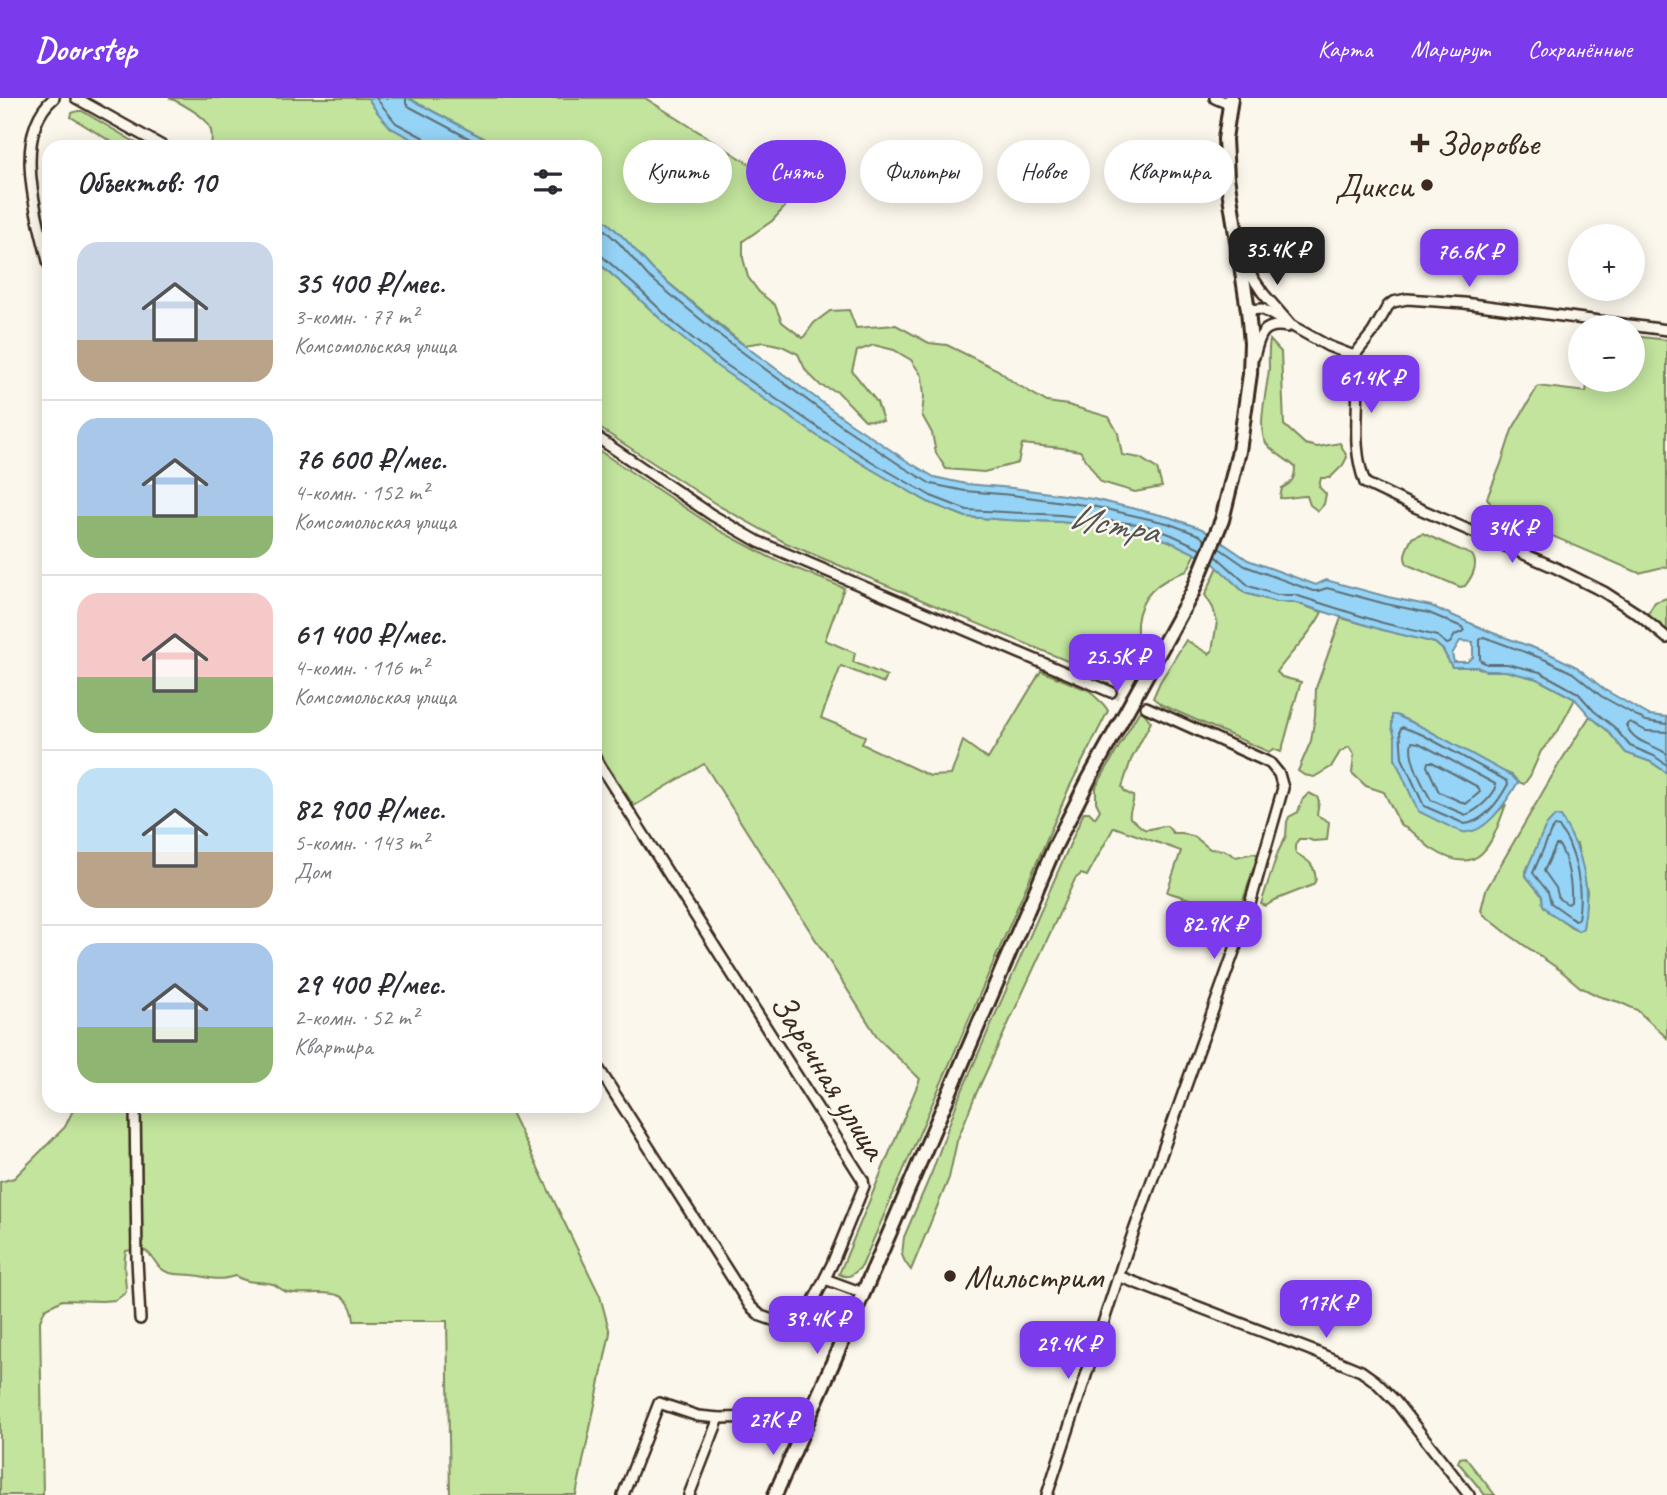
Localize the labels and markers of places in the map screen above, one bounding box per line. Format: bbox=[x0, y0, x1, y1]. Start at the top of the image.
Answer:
place label: Здоровье bbox=[1436, 121, 1541, 166]
marker: Здоровье bbox=[1410, 133, 1430, 153]
place label: Дикси bbox=[1335, 163, 1415, 208]
marker: Дикси bbox=[1419, 177, 1435, 193]
pin: 35.4K ₽ bbox=[1212, 228, 1342, 287]
pin: 76.6K ₽ bbox=[1404, 230, 1534, 289]
pin: 61.4K ₽ bbox=[1306, 356, 1436, 415]
pin: 34K ₽ bbox=[1463, 505, 1561, 565]
pin: 25.5K ₽ bbox=[1052, 634, 1182, 694]
pin: 82.9K ₽ bbox=[1149, 902, 1279, 961]
place label: Мильстрим bbox=[964, 1254, 1105, 1299]
marker: Мильстрим bbox=[942, 1268, 958, 1284]
pin: 117K ₽ bbox=[1269, 1280, 1383, 1340]
pin: 39.4K ₽ bbox=[752, 1296, 882, 1356]
pin: 29.4K ₽ bbox=[1003, 1322, 1133, 1381]
pin: 27K ₽ bbox=[724, 1398, 822, 1457]

